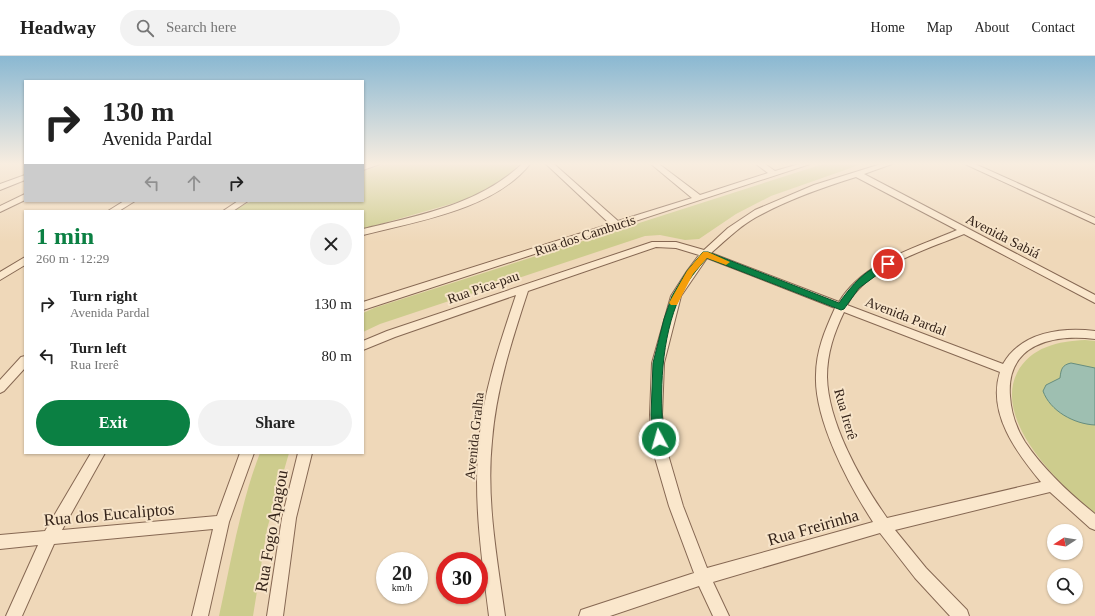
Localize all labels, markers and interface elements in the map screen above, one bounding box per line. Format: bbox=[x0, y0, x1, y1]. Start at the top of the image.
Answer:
search box bbox=[120, 10, 400, 46]
text: Headway bbox=[20, 17, 96, 38]
icon: search bbox=[134, 17, 156, 39]
text: Search here bbox=[166, 19, 236, 35]
text: Home bbox=[871, 20, 905, 35]
text: Map bbox=[927, 20, 952, 35]
text: About bbox=[974, 20, 1009, 35]
text: Contact bbox=[1031, 20, 1075, 35]
icon: right bbox=[36, 96, 88, 148]
text: 130 m bbox=[102, 96, 174, 127]
text: Avenida Pardal bbox=[102, 129, 212, 149]
icon: left bbox=[141, 172, 163, 194]
icon: ahead bbox=[183, 172, 205, 194]
icon: right bbox=[225, 172, 247, 194]
street label: Avenida Sabiá bbox=[963, 211, 1043, 262]
street label: Rua dos Cambucis bbox=[533, 212, 637, 259]
text: 1 min bbox=[36, 223, 94, 249]
button: close bbox=[310, 223, 352, 265]
pin bbox=[871, 247, 905, 281]
text: 260 m · 12:29 bbox=[36, 251, 109, 266]
icon: arrive bbox=[877, 253, 899, 275]
street label: Rua Pica-pau bbox=[445, 268, 521, 307]
text: Turn right bbox=[70, 288, 137, 304]
icon: right bbox=[36, 293, 58, 315]
street label: Avenida Pardal bbox=[863, 294, 949, 339]
text: 130 m bbox=[314, 296, 352, 312]
text: Avenida Pardal bbox=[70, 305, 150, 320]
text: Turn left bbox=[70, 340, 127, 356]
icon: left bbox=[36, 345, 58, 367]
text: 80 m bbox=[322, 348, 352, 364]
text: Rua Irerê bbox=[70, 357, 119, 372]
street label: Rua Irerê bbox=[831, 387, 860, 441]
street label: Avenida Gralha bbox=[462, 391, 487, 481]
button: Exit bbox=[36, 400, 190, 446]
button: Share bbox=[198, 400, 352, 446]
position arrow bbox=[638, 418, 680, 460]
street label: Rua Fogo Apagou bbox=[251, 468, 292, 594]
street label: Rua dos Eucaliptos bbox=[43, 499, 175, 530]
street label: Rua Freirinha bbox=[765, 505, 861, 550]
north arrow bbox=[1047, 524, 1083, 560]
map controls bbox=[1047, 524, 1083, 604]
speed limit sign: 30 bbox=[436, 552, 488, 604]
text: 20 bbox=[392, 562, 412, 584]
button: search bbox=[1047, 568, 1083, 604]
text: km/h bbox=[392, 582, 412, 593]

